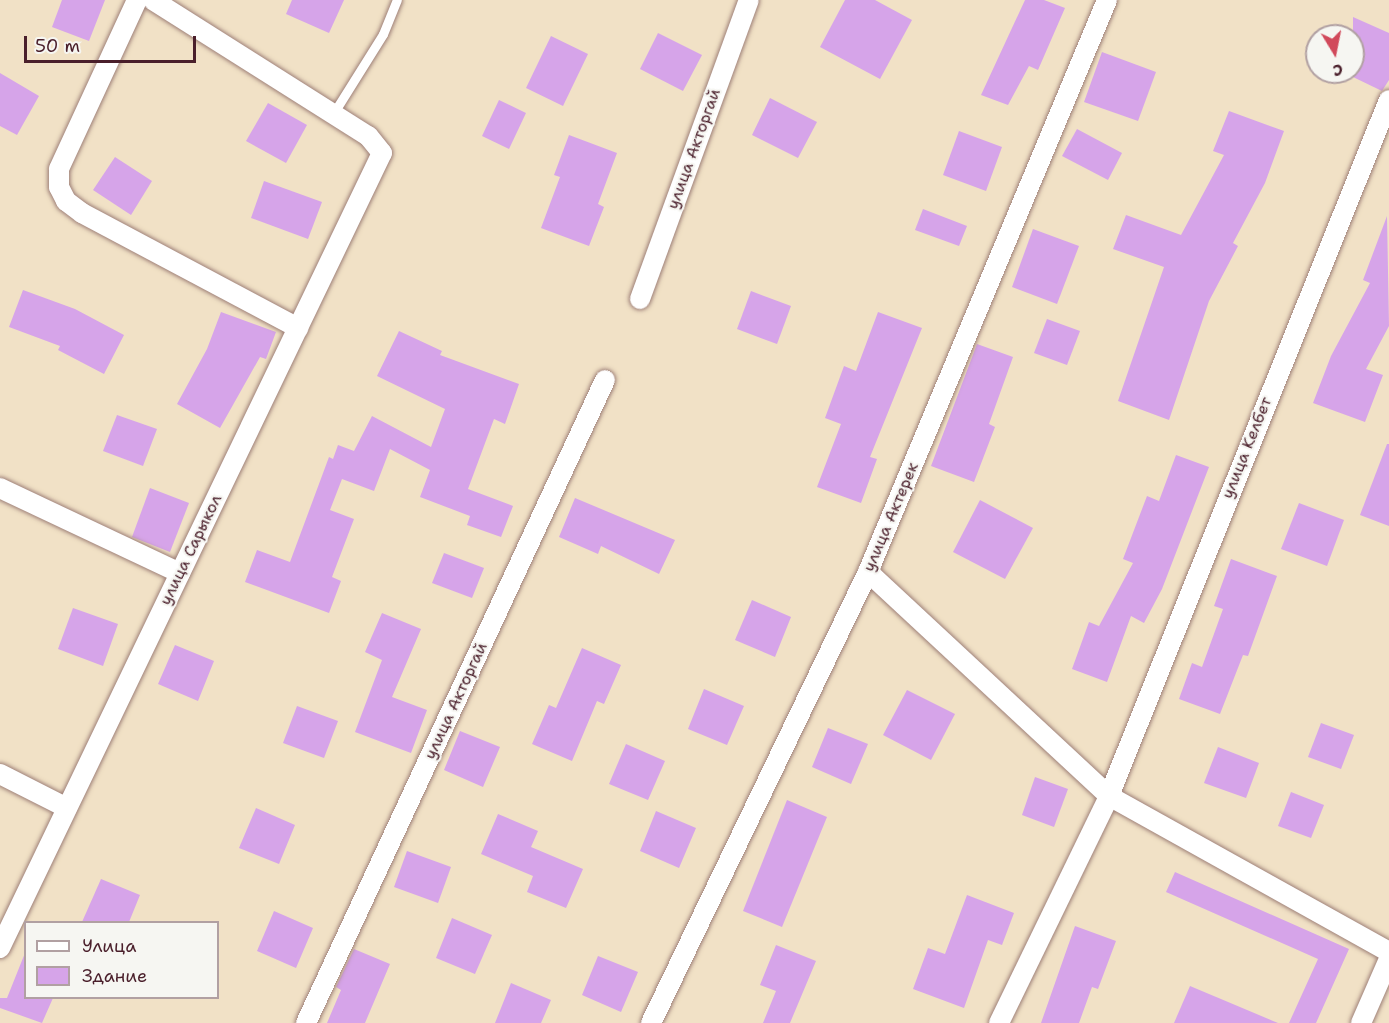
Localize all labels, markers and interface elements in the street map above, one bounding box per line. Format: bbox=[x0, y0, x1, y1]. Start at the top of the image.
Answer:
scale bar bbox=[27, 24, 200, 62]
north arrow bbox=[1305, 24, 1365, 84]
text: 50 m bbox=[35, 34, 80, 58]
text: С bbox=[1331, 59, 1345, 81]
street label: улица Акторгай bbox=[663, 86, 725, 212]
street label: улица Келбет bbox=[1218, 395, 1276, 501]
street label: улица Актерек bbox=[859, 459, 923, 575]
street label: улица Сарыкол bbox=[156, 492, 226, 608]
street label: улица Акторгай bbox=[421, 640, 491, 762]
legend bbox=[24, 921, 219, 999]
text: Улица bbox=[82, 934, 136, 958]
text: Здание bbox=[82, 964, 147, 988]

